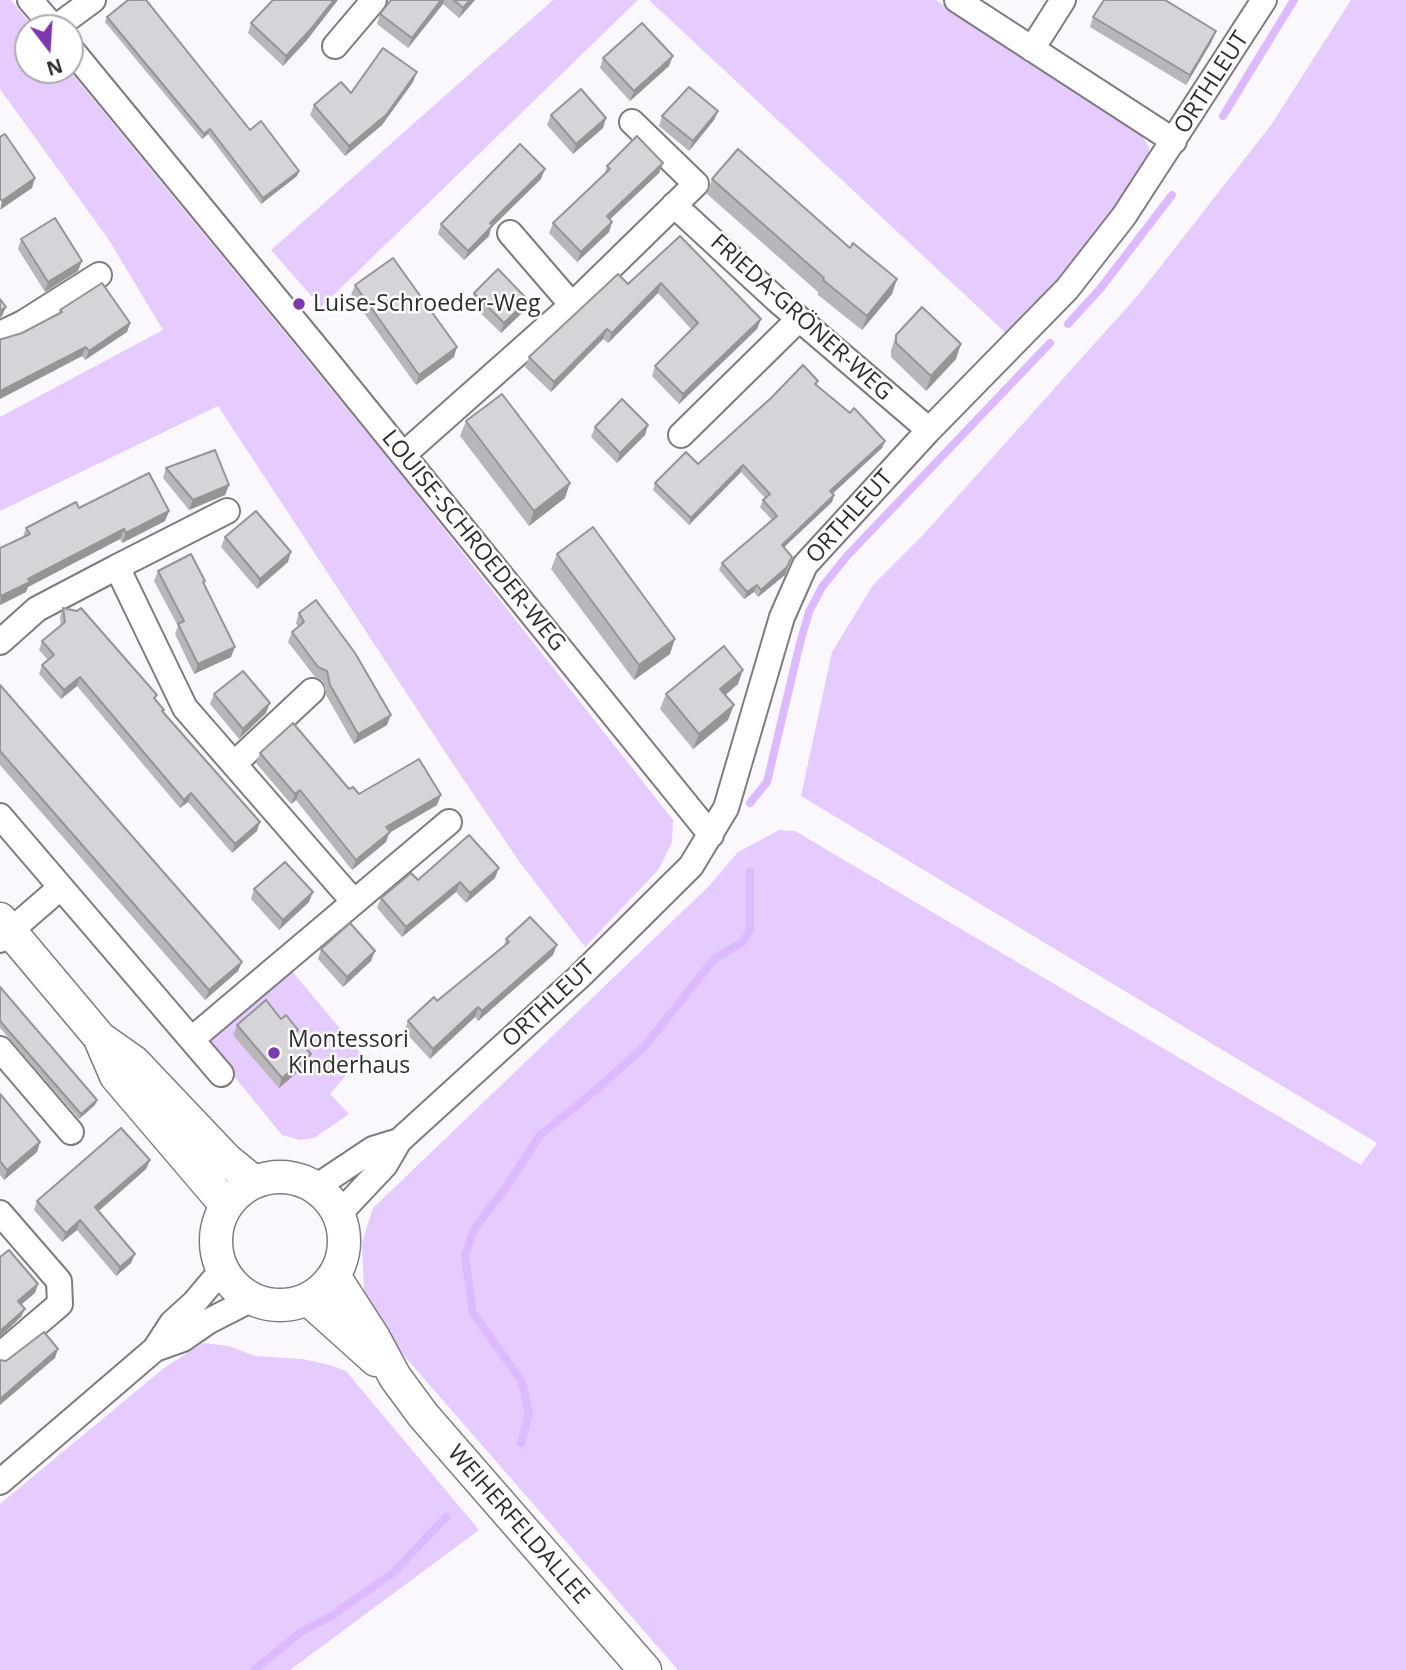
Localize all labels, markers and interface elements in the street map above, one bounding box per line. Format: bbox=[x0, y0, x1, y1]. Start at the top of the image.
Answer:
north arrow bbox=[14, 14, 84, 84]
street label: ORTHLEUT bbox=[1169, 27, 1255, 139]
text: N bbox=[43, 52, 66, 82]
street label: FRIEDA-GRÖNER-WEG bbox=[704, 229, 898, 407]
place label: Luise-Schroeder-Weg bbox=[313, 290, 541, 318]
marker: Luise-Schroeder-Weg bbox=[291, 296, 307, 312]
street label: LOUISE-SCHROEDER-WEG bbox=[375, 425, 571, 657]
street label: ORTHLEUT bbox=[801, 465, 899, 569]
street label: ORTHLEUT bbox=[497, 954, 601, 1054]
place label: Montessori Kinderhaus bbox=[288, 1026, 410, 1080]
marker: Montessori Kinderhaus bbox=[266, 1045, 282, 1061]
street label: WEIHERFELDALLEE bbox=[441, 1440, 595, 1610]

